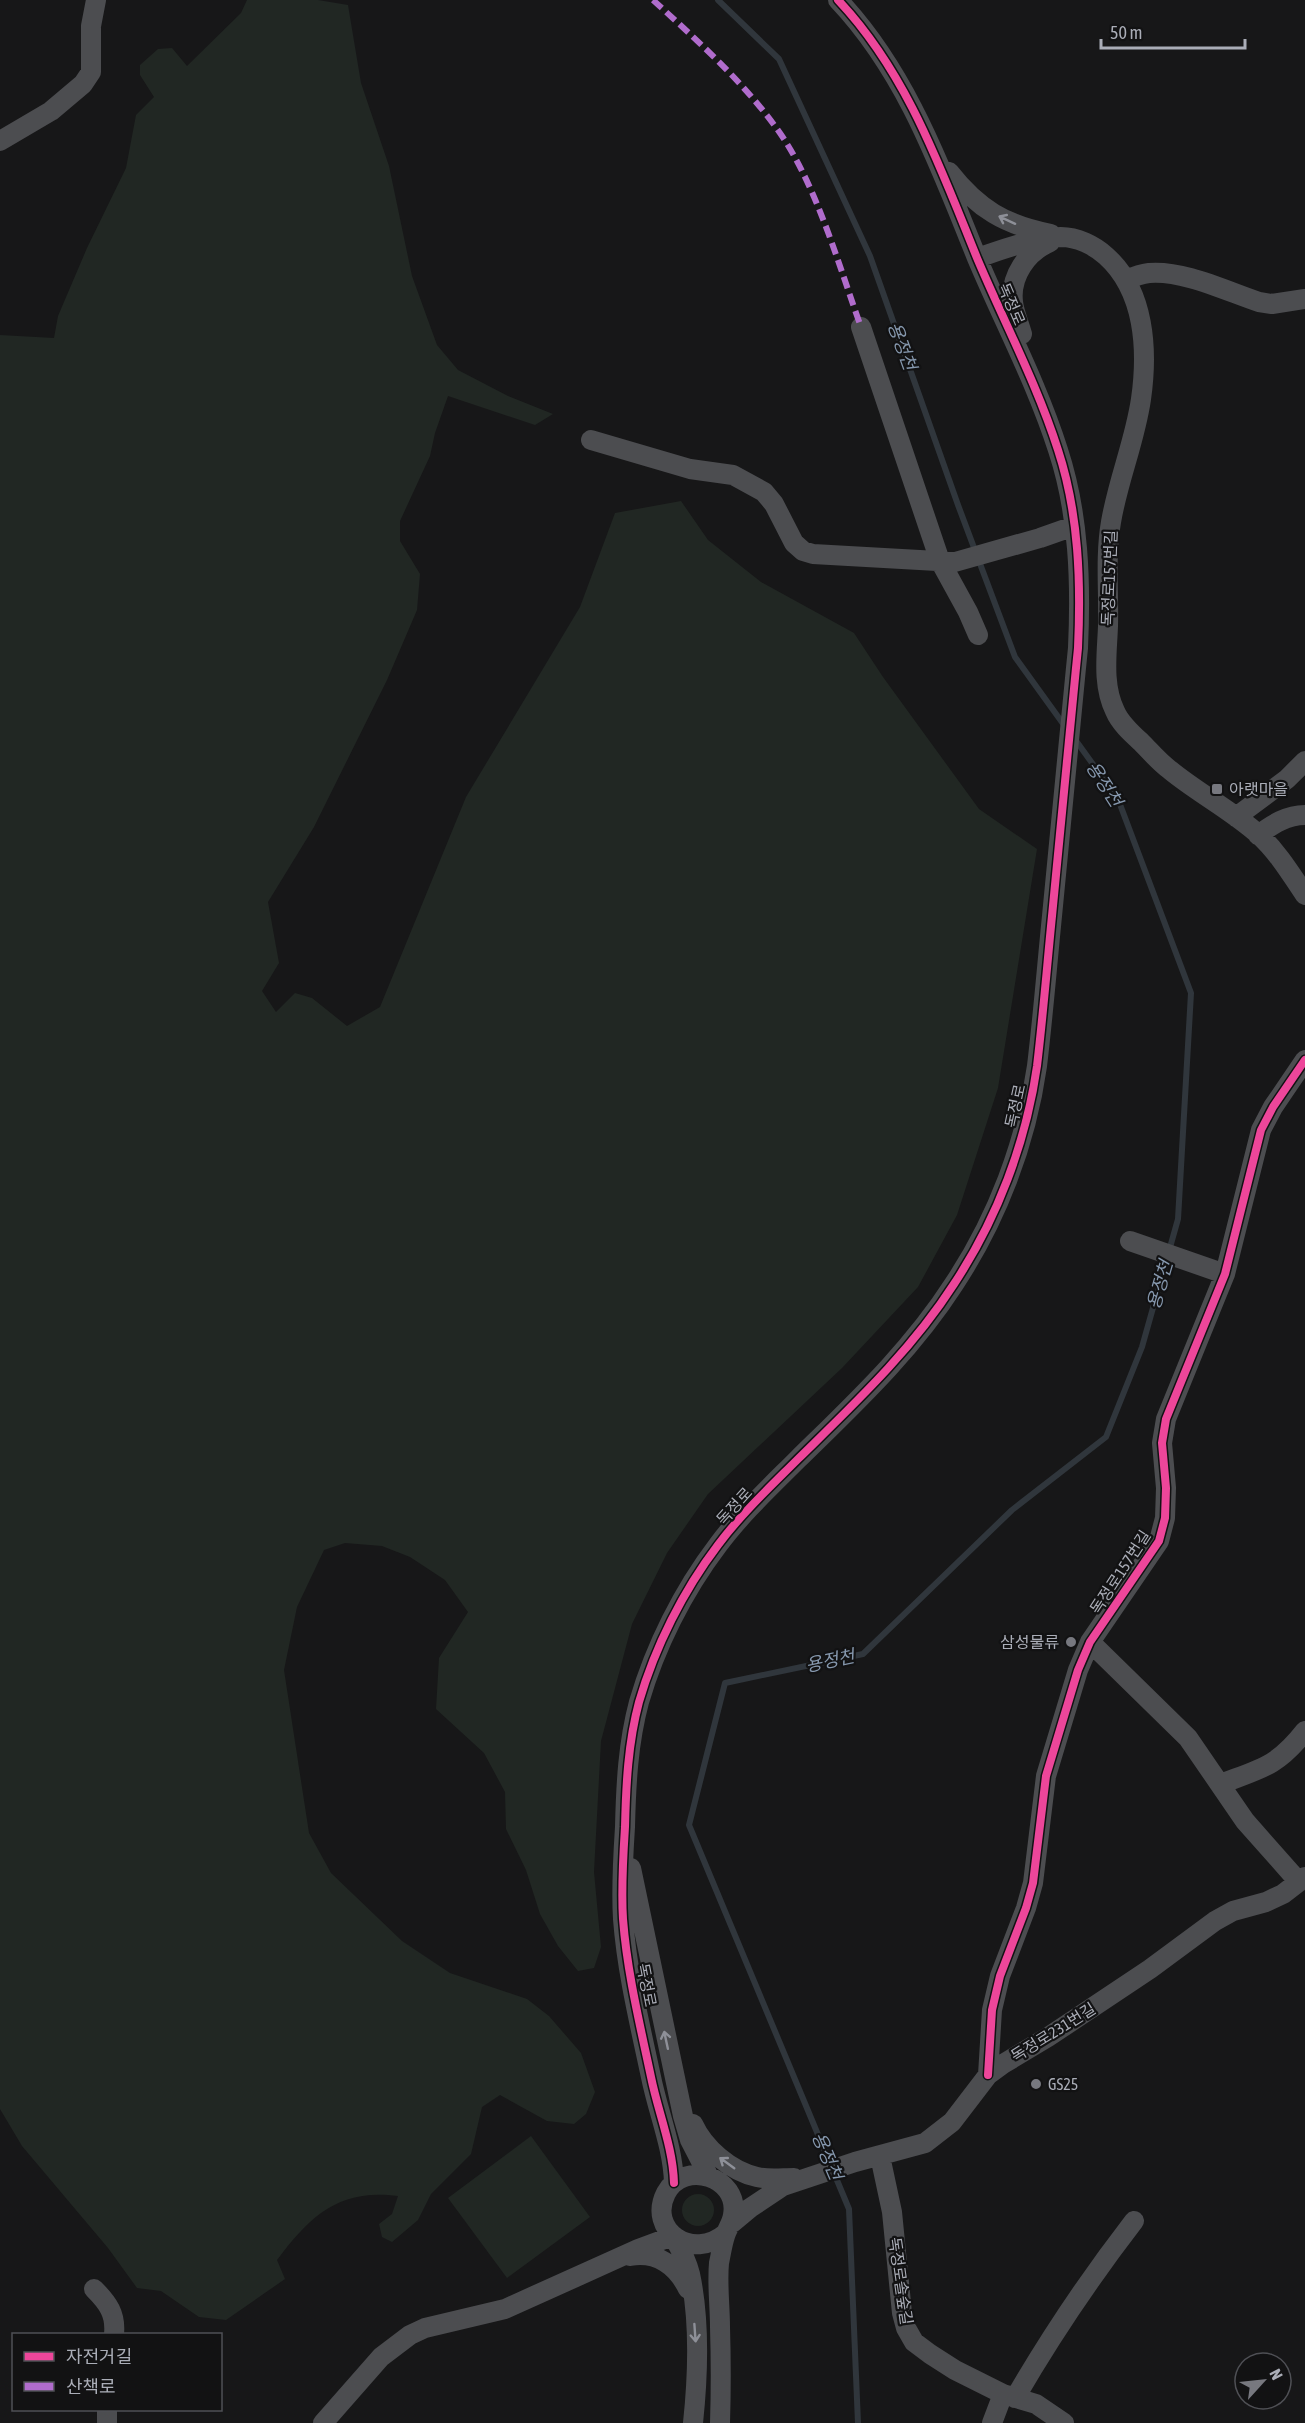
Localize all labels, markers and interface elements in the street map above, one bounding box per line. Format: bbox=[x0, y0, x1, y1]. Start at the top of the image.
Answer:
scale bar bbox=[1101, 12, 1245, 50]
text: 50 m bbox=[1110, 22, 1142, 43]
one-way arrow bbox=[998, 214, 1016, 226]
street label: 독정로 bbox=[995, 280, 1029, 328]
water label: 용정천 bbox=[884, 319, 922, 375]
street label: 독정로157번길 bbox=[1098, 530, 1120, 626]
water label: 용정천 bbox=[1082, 757, 1128, 812]
place label: 아랫마을 bbox=[1229, 780, 1288, 798]
marker: 아랫마을 bbox=[1210, 782, 1224, 796]
street label: 독정로 bbox=[1002, 1082, 1028, 1129]
water label: 용정천 bbox=[1143, 1256, 1177, 1312]
street label: 독정로 bbox=[713, 1483, 756, 1528]
street label: 독정로157번길 bbox=[1086, 1527, 1154, 1617]
place label: 삼성물류 bbox=[1000, 1633, 1059, 1651]
marker: 삼성물류 bbox=[1064, 1635, 1078, 1649]
water label: 용정천 bbox=[803, 1645, 859, 1676]
street label: 독정로 bbox=[634, 1962, 660, 2009]
street label: 독정로231번길 bbox=[1007, 1999, 1099, 2065]
one-way arrow bbox=[660, 2031, 671, 2051]
place label: GS25 bbox=[1048, 2075, 1078, 2093]
marker: GS25 bbox=[1029, 2077, 1043, 2091]
water label: 용정천 bbox=[808, 2129, 848, 2185]
one-way arrow bbox=[720, 2156, 736, 2169]
street label: 독정로솔숲길 bbox=[886, 2236, 916, 2326]
one-way arrow bbox=[690, 2322, 701, 2342]
legend bbox=[12, 2333, 222, 2411]
text: 자전거길 bbox=[66, 2346, 132, 2367]
north arrow bbox=[1233, 2351, 1293, 2411]
text: N bbox=[1266, 2366, 1287, 2382]
text: 산책로 bbox=[66, 2376, 116, 2397]

